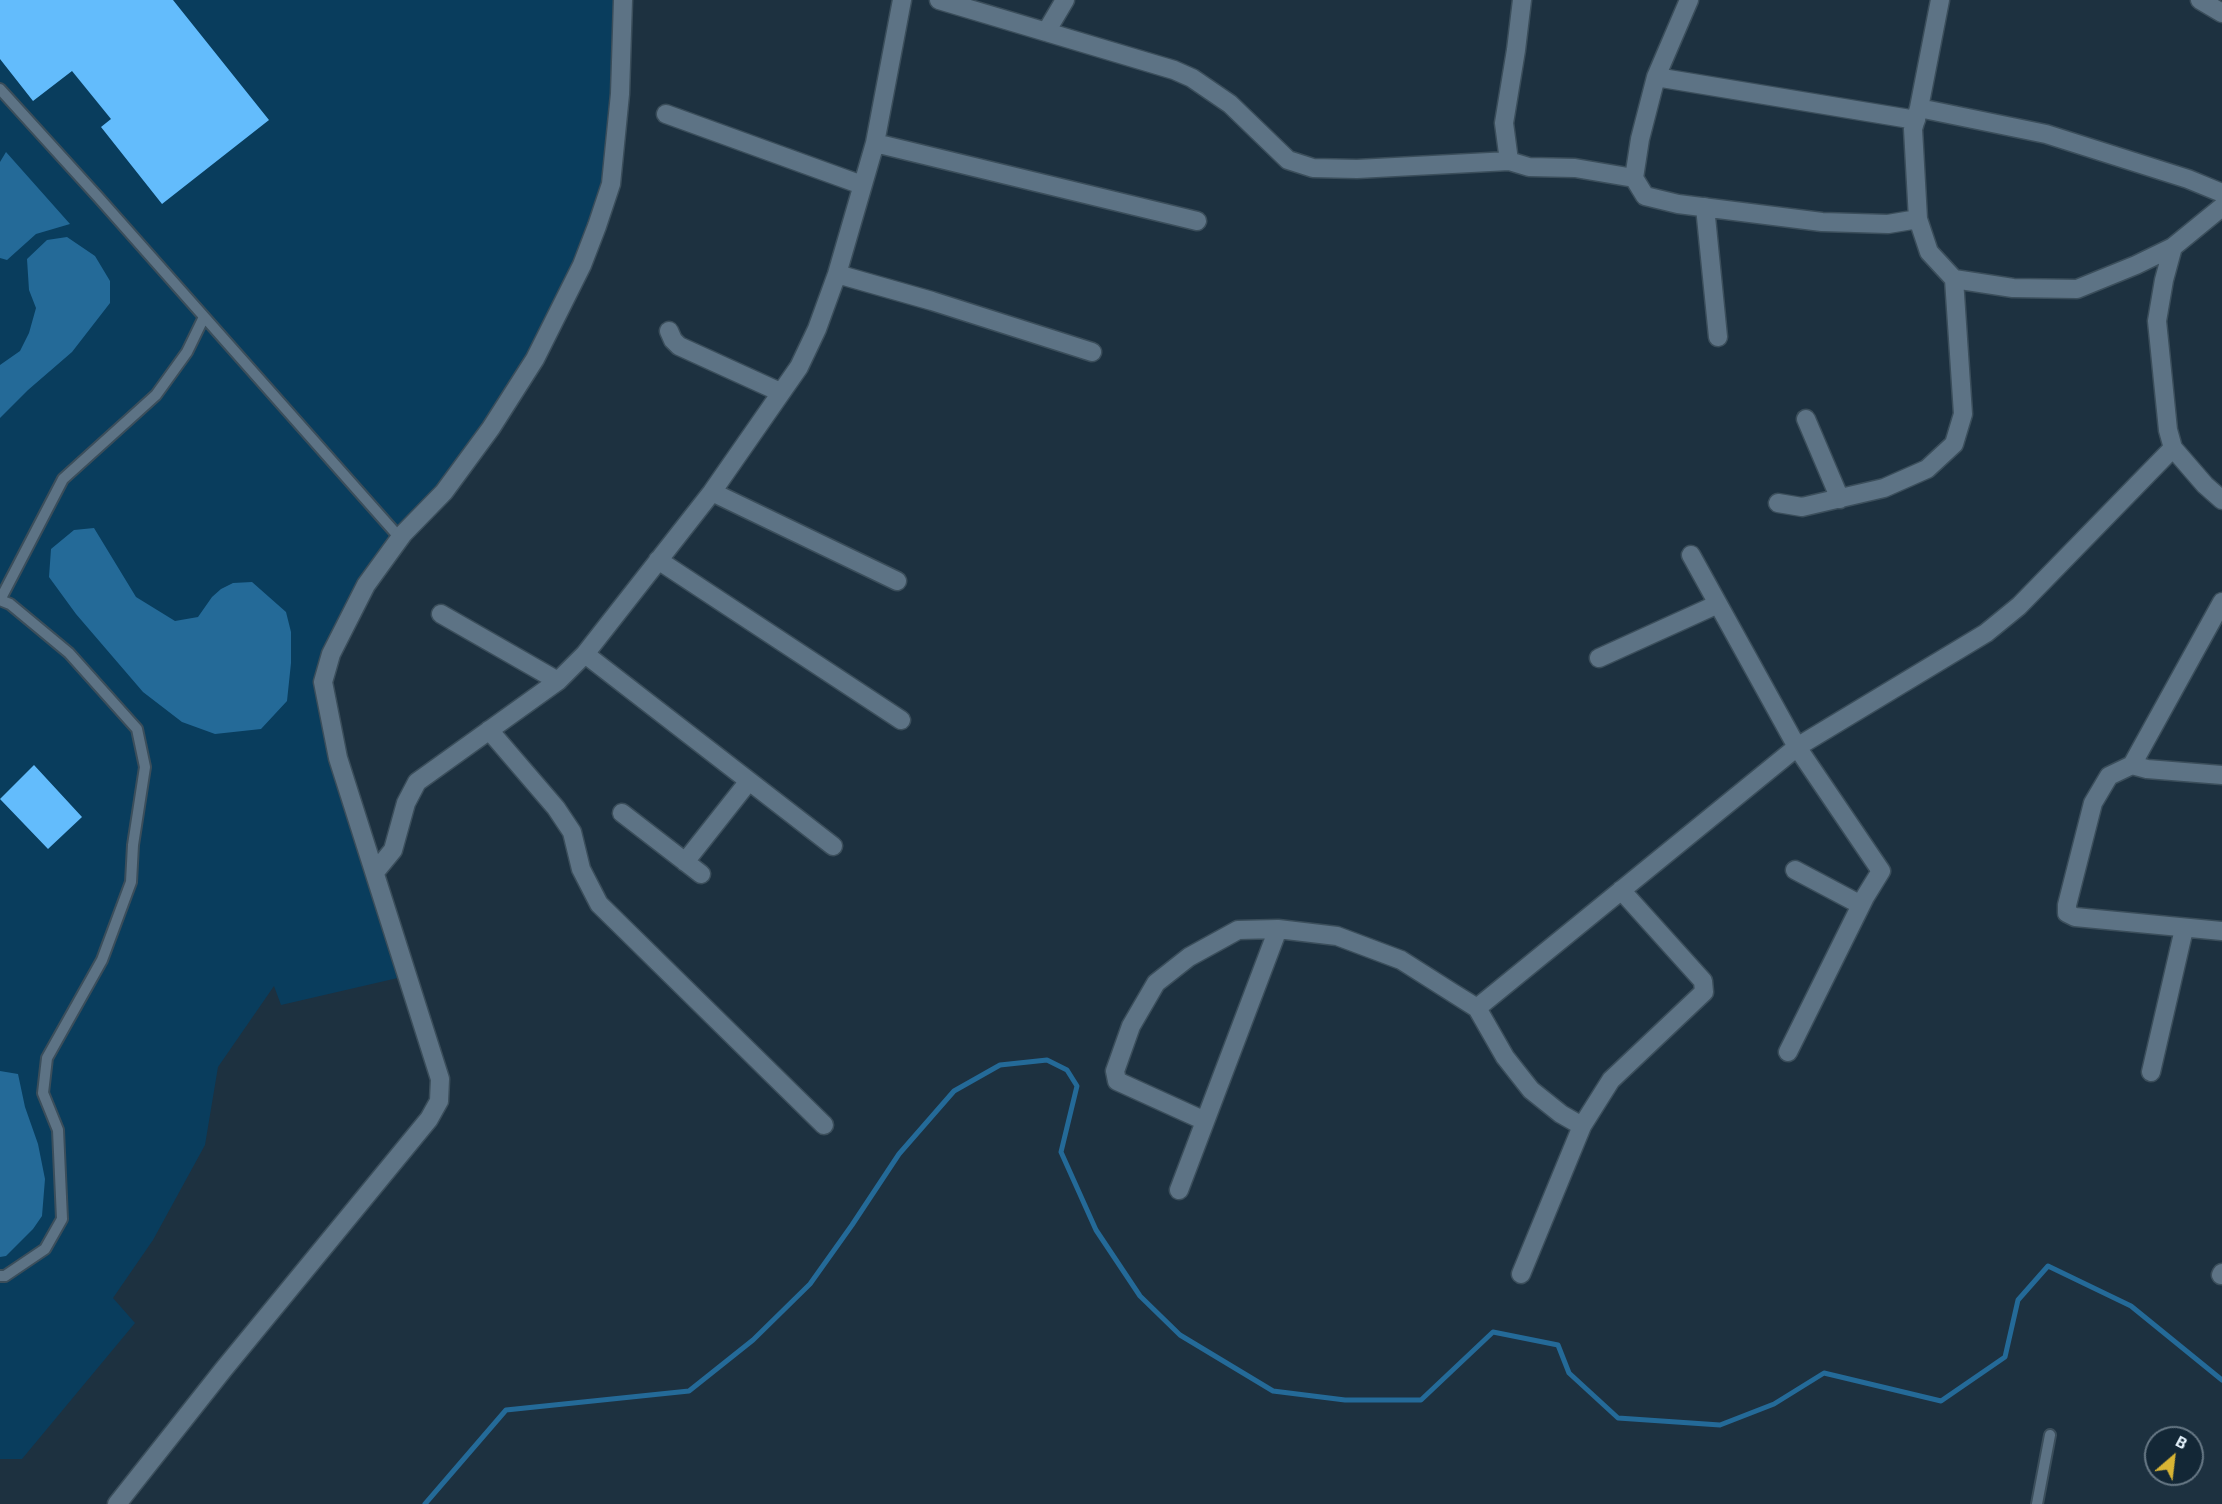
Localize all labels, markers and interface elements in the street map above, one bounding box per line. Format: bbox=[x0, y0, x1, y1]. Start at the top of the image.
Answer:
north arrow bbox=[2144, 1426, 2204, 1486]
text: B bbox=[2173, 1431, 2191, 1452]

